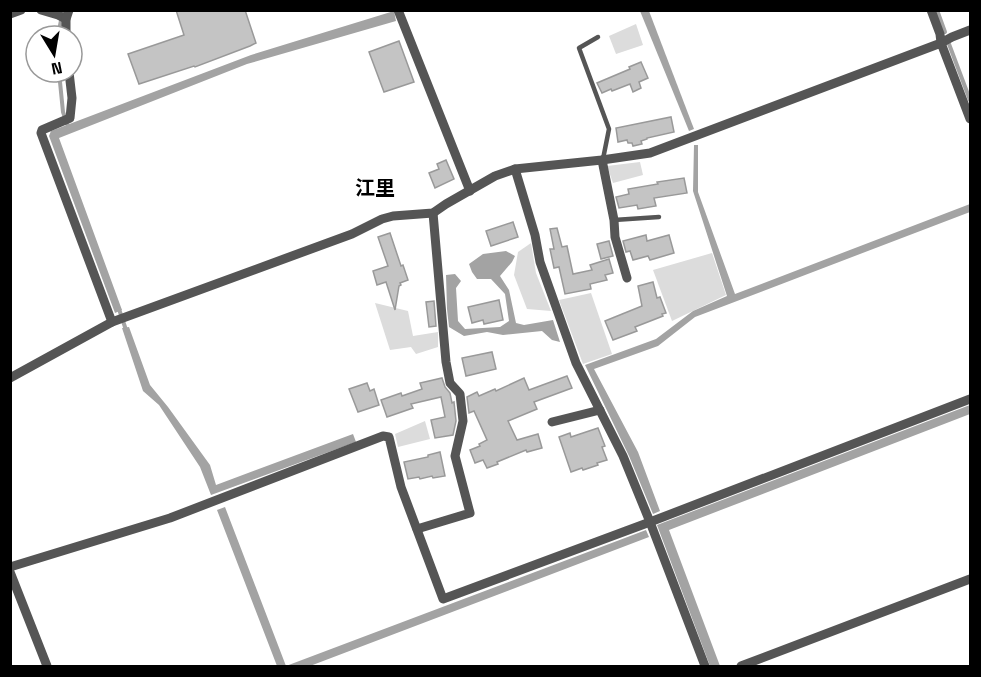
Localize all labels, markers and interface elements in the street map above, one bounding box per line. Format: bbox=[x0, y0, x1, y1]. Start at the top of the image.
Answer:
north arrow bbox=[24, 24, 84, 84]
text: N bbox=[49, 57, 64, 80]
district label: 江里 bbox=[355, 175, 395, 201]

